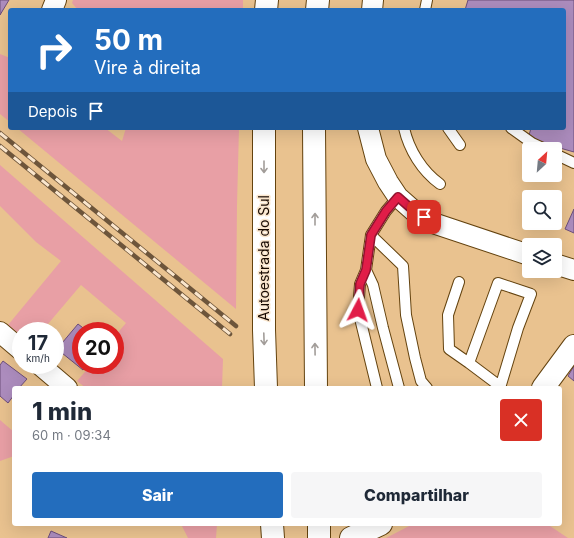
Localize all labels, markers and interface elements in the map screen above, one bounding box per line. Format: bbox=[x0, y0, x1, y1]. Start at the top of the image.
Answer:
text: 50 m bbox=[94, 23, 163, 57]
icon: right bbox=[28, 24, 80, 76]
text: Vire à direita bbox=[94, 57, 201, 78]
icon: arrive bbox=[85, 100, 107, 122]
text: Depois bbox=[28, 102, 77, 121]
north arrow bbox=[522, 142, 562, 182]
map controls bbox=[522, 142, 562, 278]
one-way arrow bbox=[260, 160, 268, 173]
button: search bbox=[522, 190, 562, 230]
street label: Autoestrada do Sul bbox=[255, 195, 272, 321]
pin bbox=[407, 200, 441, 234]
icon: arrive bbox=[413, 206, 435, 228]
one-way arrow bbox=[311, 213, 319, 226]
button: layers bbox=[522, 238, 562, 278]
position arrow bbox=[337, 289, 379, 331]
speed limit sign: 20 bbox=[72, 322, 124, 374]
text: 17 bbox=[28, 331, 48, 355]
one-way arrow bbox=[261, 332, 268, 345]
one-way arrow bbox=[311, 343, 319, 356]
text: km/h bbox=[26, 352, 50, 364]
text: 1 min bbox=[32, 397, 92, 426]
button: close bbox=[500, 399, 542, 441]
text: 60 m · 09:34 bbox=[32, 427, 111, 443]
button: Sair bbox=[32, 472, 283, 518]
button: Compartilhar bbox=[291, 472, 542, 518]

